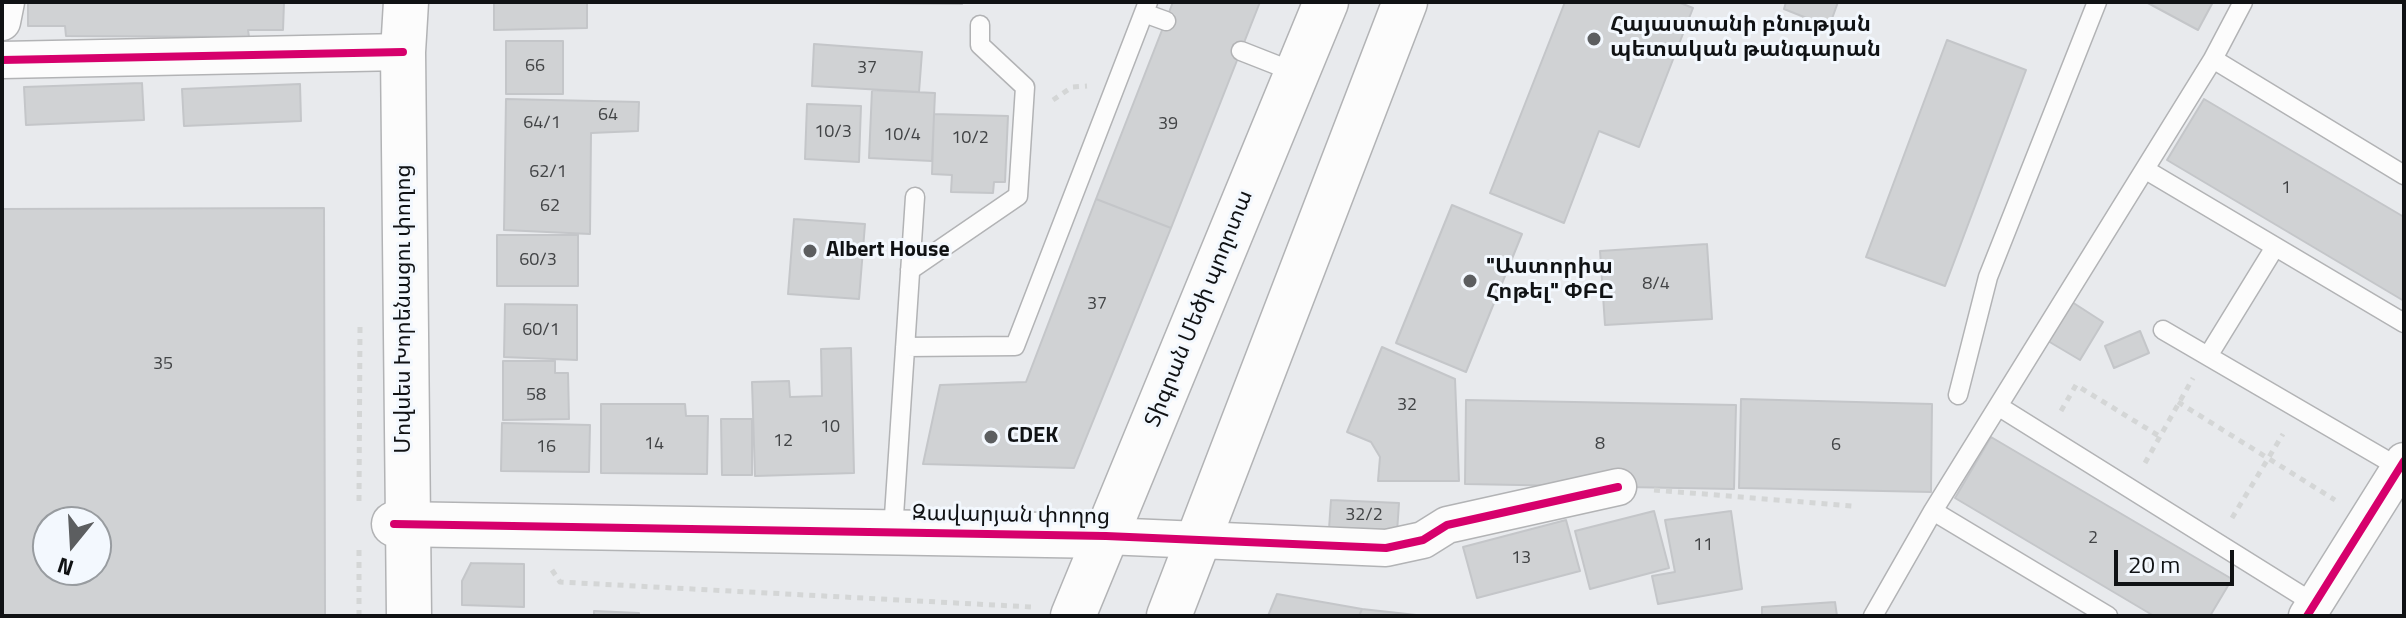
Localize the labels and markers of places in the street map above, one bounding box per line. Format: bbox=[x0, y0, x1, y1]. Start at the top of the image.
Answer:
place label: Հայաստանի բնության պետական թանգարան bbox=[1610, 13, 1881, 64]
marker: Հայաստանի բնության պետական թանգարան bbox=[1585, 30, 1603, 48]
place label: Albert House bbox=[826, 238, 950, 264]
marker: Albert House bbox=[801, 242, 819, 260]
place label: "Աստորիա Հոթել" ՓԲԸ bbox=[1486, 255, 1614, 306]
marker: "Աստորիա Հոթել" ՓԲԸ bbox=[1461, 272, 1479, 290]
place label: CDEK bbox=[1007, 424, 1058, 450]
marker: CDEK bbox=[982, 428, 1000, 446]

